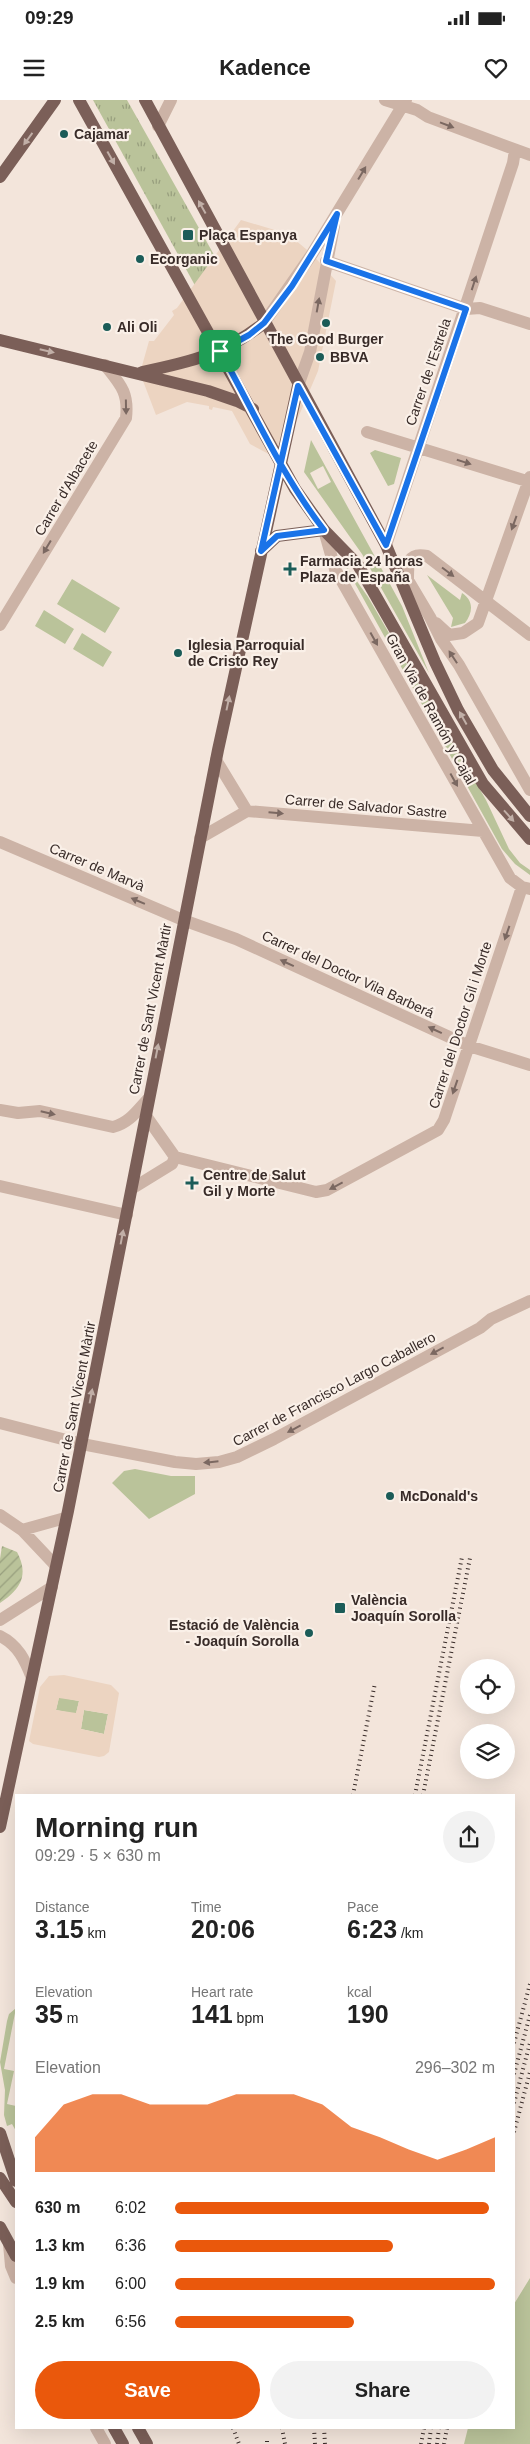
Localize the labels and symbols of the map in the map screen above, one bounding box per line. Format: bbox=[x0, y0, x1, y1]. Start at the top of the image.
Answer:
one-way arrow bbox=[440, 121, 454, 129]
place label: Cajamar bbox=[74, 126, 130, 142]
marker: Cajamar bbox=[58, 128, 70, 140]
one-way arrow bbox=[23, 132, 33, 145]
one-way arrow bbox=[107, 151, 115, 165]
one-way arrow bbox=[358, 166, 367, 179]
one-way arrow bbox=[198, 199, 206, 214]
place label: Plaça Espanya bbox=[199, 227, 297, 243]
marker: Plaça Espanya bbox=[181, 228, 195, 242]
place label: Ecorganic bbox=[150, 251, 218, 267]
marker: Ecorganic bbox=[134, 253, 146, 265]
one-way arrow bbox=[471, 275, 479, 290]
one-way arrow bbox=[314, 297, 322, 312]
street label: Carrer de l'Estrela bbox=[402, 316, 454, 428]
marker: The Good Burger bbox=[320, 317, 332, 329]
place label: Ali Oli bbox=[117, 319, 157, 335]
marker: Ali Oli bbox=[101, 321, 113, 333]
pin bbox=[199, 330, 241, 372]
place label: The Good Burger bbox=[268, 331, 384, 347]
one-way arrow bbox=[40, 347, 55, 355]
place label: BBVA bbox=[330, 349, 369, 365]
marker: BBVA bbox=[314, 351, 326, 363]
one-way arrow bbox=[122, 399, 130, 415]
street label: Carrer d'Albacete bbox=[31, 437, 101, 539]
one-way arrow bbox=[457, 458, 472, 466]
one-way arrow bbox=[510, 516, 518, 531]
one-way arrow bbox=[43, 541, 52, 554]
place label: Farmacia 24 horas Plaza de España bbox=[300, 553, 423, 585]
marker: Farmacia 24 horas Plaza de España bbox=[284, 563, 296, 575]
one-way arrow bbox=[441, 566, 454, 577]
street label: Gran Via de Ramón y Cajal bbox=[383, 631, 479, 787]
one-way arrow bbox=[370, 632, 379, 645]
place label: Iglesia Parroquial de Cristo Rey bbox=[188, 637, 305, 669]
marker: Iglesia Parroquial de Cristo Rey bbox=[172, 647, 184, 659]
one-way arrow bbox=[449, 650, 458, 664]
one-way arrow bbox=[224, 695, 232, 710]
one-way arrow bbox=[459, 711, 467, 726]
one-way arrow bbox=[450, 774, 459, 787]
street label: Carrer de Salvador Sastre bbox=[284, 791, 448, 821]
one-way arrow bbox=[268, 809, 284, 817]
one-way arrow bbox=[503, 810, 515, 822]
street label: Carrer de Marvà bbox=[47, 840, 147, 894]
one-way arrow bbox=[131, 897, 145, 905]
street label: Carrer de Sant Vicent Màrtir bbox=[126, 922, 175, 1096]
one-way arrow bbox=[502, 926, 510, 941]
street label: Carrer del Doctor Vila Barberá bbox=[259, 927, 437, 1021]
street label: Carrer del Doctor Gil i Morte bbox=[425, 939, 495, 1111]
one-way arrow bbox=[280, 958, 294, 966]
one-way arrow bbox=[428, 1026, 442, 1034]
one-way arrow bbox=[153, 1043, 161, 1058]
one-way arrow bbox=[451, 1080, 459, 1095]
one-way arrow bbox=[41, 1109, 56, 1117]
place label: Centre de Salut Gil y Morte bbox=[203, 1167, 306, 1199]
marker: Centre de Salut Gil y Morte bbox=[185, 1176, 199, 1190]
one-way arrow bbox=[329, 1181, 343, 1190]
one-way arrow bbox=[119, 1229, 127, 1245]
street label: Carrer de Sant Vicent Màrtir bbox=[50, 1320, 99, 1494]
street label: Carrer de Francisco Largo Caballero bbox=[230, 1329, 438, 1449]
one-way arrow bbox=[430, 1347, 444, 1355]
one-way arrow bbox=[87, 1388, 95, 1404]
one-way arrow bbox=[287, 1424, 301, 1433]
one-way arrow bbox=[203, 1458, 219, 1466]
place label: McDonald's bbox=[400, 1488, 478, 1504]
marker: McDonald's bbox=[384, 1490, 396, 1502]
place label: València Joaquín Sorolla bbox=[351, 1592, 456, 1624]
marker: València Joaquín Sorolla bbox=[333, 1601, 347, 1615]
place label: Estació de València - Joaquín Sorolla bbox=[169, 1617, 299, 1649]
marker: Estació de València - Joaquín Sorolla bbox=[303, 1627, 315, 1639]

